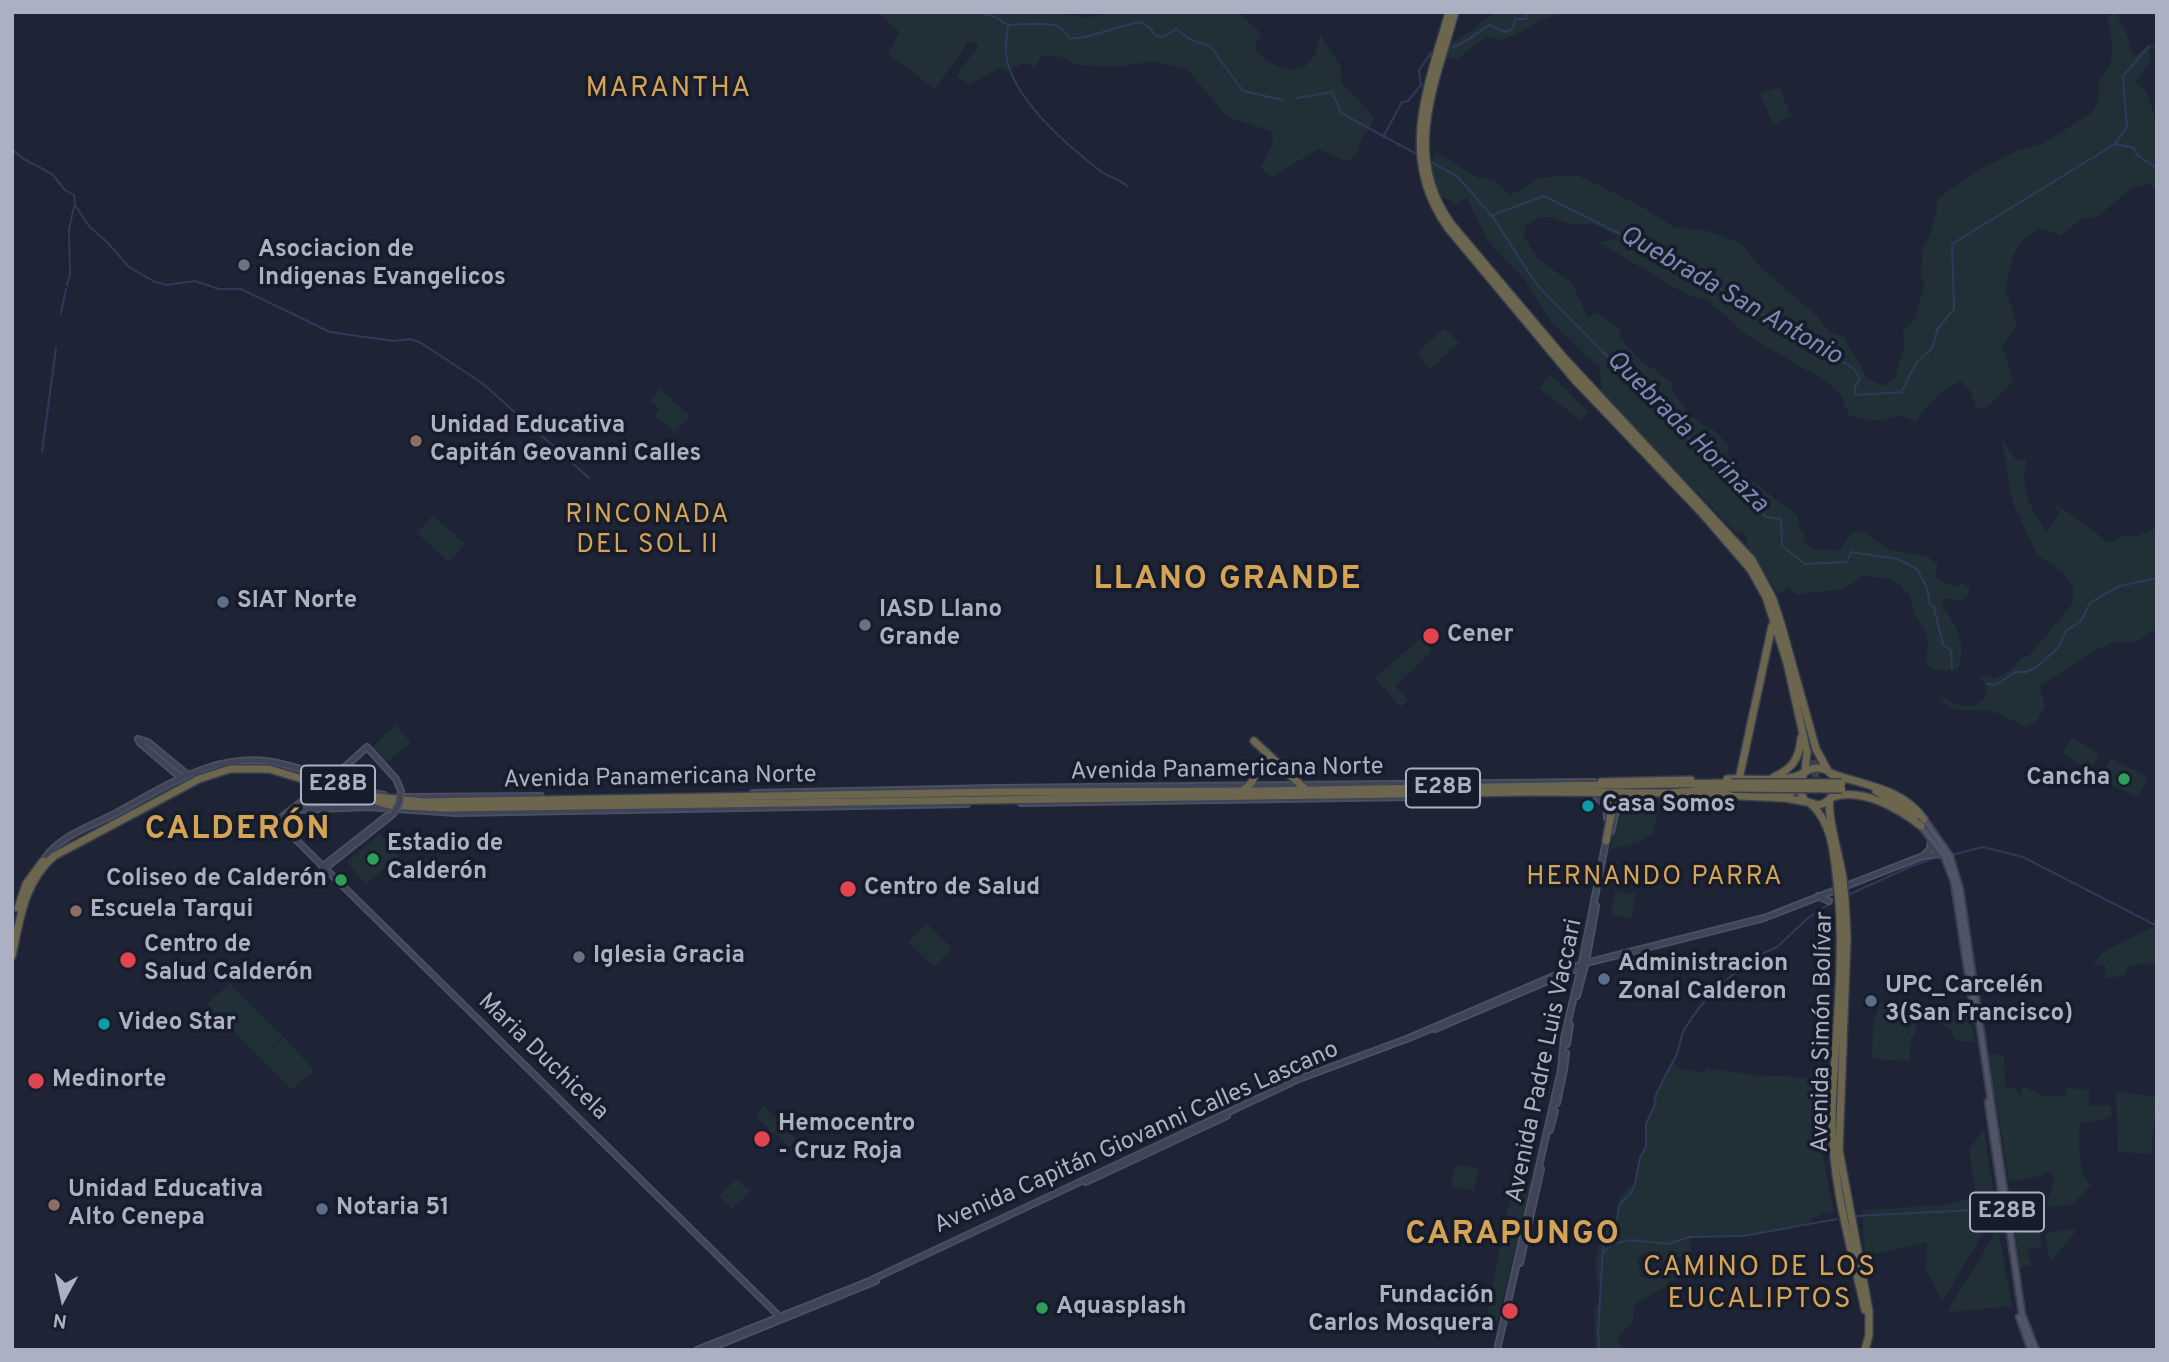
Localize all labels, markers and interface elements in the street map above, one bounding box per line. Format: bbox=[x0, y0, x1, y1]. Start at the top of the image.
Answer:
district label: MARANTHA bbox=[587, 73, 751, 107]
water label: Quebrada San Antonio bbox=[1613, 221, 1847, 373]
place label: Asociacion de Indigenas Evangelicos bbox=[258, 237, 506, 293]
marker: Asociacion de Indigenas Evangelicos bbox=[236, 257, 252, 273]
water label: Quebrada Horinaza bbox=[1598, 345, 1774, 521]
place label: Unidad Educativa Capitán Geovanni Calles bbox=[430, 413, 701, 469]
marker: Unidad Educativa Capitán Geovanni Calles bbox=[408, 433, 424, 449]
district label: RINCONADA DEL SOL II bbox=[566, 501, 730, 562]
district label: LLANO GRANDE bbox=[1095, 563, 1361, 601]
place label: SIAT Norte bbox=[237, 588, 357, 616]
marker: SIAT Norte bbox=[215, 594, 231, 610]
place label: IASD Llano Grande bbox=[879, 597, 1002, 653]
marker: IASD Llano Grande bbox=[857, 617, 873, 633]
place label: Cener bbox=[1447, 622, 1513, 650]
marker: Cener bbox=[1421, 626, 1441, 646]
street label: Avenida Panamericana Norte bbox=[1070, 754, 1384, 788]
street label: Avenida Panamericana Norte bbox=[503, 762, 817, 796]
road number: E28B bbox=[301, 765, 375, 804]
place label: Cancha bbox=[2026, 765, 2110, 793]
road number: E28B bbox=[1406, 768, 1480, 808]
marker: Cancha bbox=[2116, 771, 2132, 787]
place label: Casa Somos bbox=[1602, 792, 1736, 820]
marker: Casa Somos bbox=[1580, 798, 1596, 814]
district label: CALDERÓN bbox=[146, 813, 330, 851]
place label: Estadio de Calderón bbox=[387, 831, 503, 887]
marker: Estadio de Calderón bbox=[365, 851, 381, 867]
district label: HERNANDO PARRA bbox=[1528, 863, 1782, 895]
place label: Coliseo de Calderón bbox=[106, 866, 327, 894]
marker: Coliseo de Calderón bbox=[333, 872, 349, 888]
place label: Centro de Salud bbox=[864, 875, 1040, 903]
marker: Centro de Salud bbox=[838, 879, 858, 899]
place label: Escuela Tarqui bbox=[90, 897, 253, 925]
marker: Escuela Tarqui bbox=[68, 903, 84, 919]
street label: Avenida Simón Bolívar bbox=[1807, 911, 1841, 1153]
street label: Avenida Padre Luis Vaccari bbox=[1502, 917, 1590, 1205]
place label: Centro de Salud Calderón bbox=[144, 932, 313, 988]
place label: Iglesia Gracia bbox=[593, 943, 745, 971]
marker: Iglesia Gracia bbox=[571, 949, 587, 965]
marker: Centro de Salud Calderón bbox=[118, 950, 138, 970]
place label: Administracion Zonal Calderon bbox=[1618, 951, 1788, 1007]
marker: Administracion Zonal Calderon bbox=[1596, 971, 1612, 987]
place label: UPC_Carcelén 3(San Francisco) bbox=[1885, 973, 2073, 1029]
street label: Maria Duchicela bbox=[471, 988, 613, 1128]
marker: UPC_Carcelén 3(San Francisco) bbox=[1863, 993, 1879, 1009]
place label: Video Star bbox=[118, 1010, 236, 1038]
marker: Video Star bbox=[96, 1016, 112, 1032]
street label: Avenida Capitán Giovanni Calles Lascano bbox=[930, 1036, 1344, 1242]
place label: Medinorte bbox=[52, 1067, 166, 1095]
marker: Medinorte bbox=[26, 1071, 46, 1091]
place label: Hemocentro - Cruz Roja bbox=[778, 1111, 915, 1167]
marker: Hemocentro - Cruz Roja bbox=[752, 1129, 772, 1149]
place label: Unidad Educativa Alto Cenepa bbox=[68, 1177, 263, 1233]
road number: E28B bbox=[1970, 1192, 2044, 1232]
place label: Notaria 51 bbox=[336, 1195, 450, 1223]
marker: Unidad Educativa Alto Cenepa bbox=[46, 1197, 62, 1213]
marker: Notaria 51 bbox=[314, 1201, 330, 1217]
district label: CARAPUNGO bbox=[1406, 1218, 1620, 1256]
district label: CAMINO DE LOS EUCALIPTOS bbox=[1645, 1252, 1875, 1318]
north arrow bbox=[28, 1264, 98, 1334]
place label: Fundación Carlos Mosquera bbox=[1308, 1283, 1494, 1339]
place label: Aquasplash bbox=[1056, 1294, 1186, 1322]
marker: Aquasplash bbox=[1034, 1300, 1050, 1316]
marker: Fundación Carlos Mosquera bbox=[1500, 1301, 1520, 1321]
text: N bbox=[52, 1307, 69, 1333]

